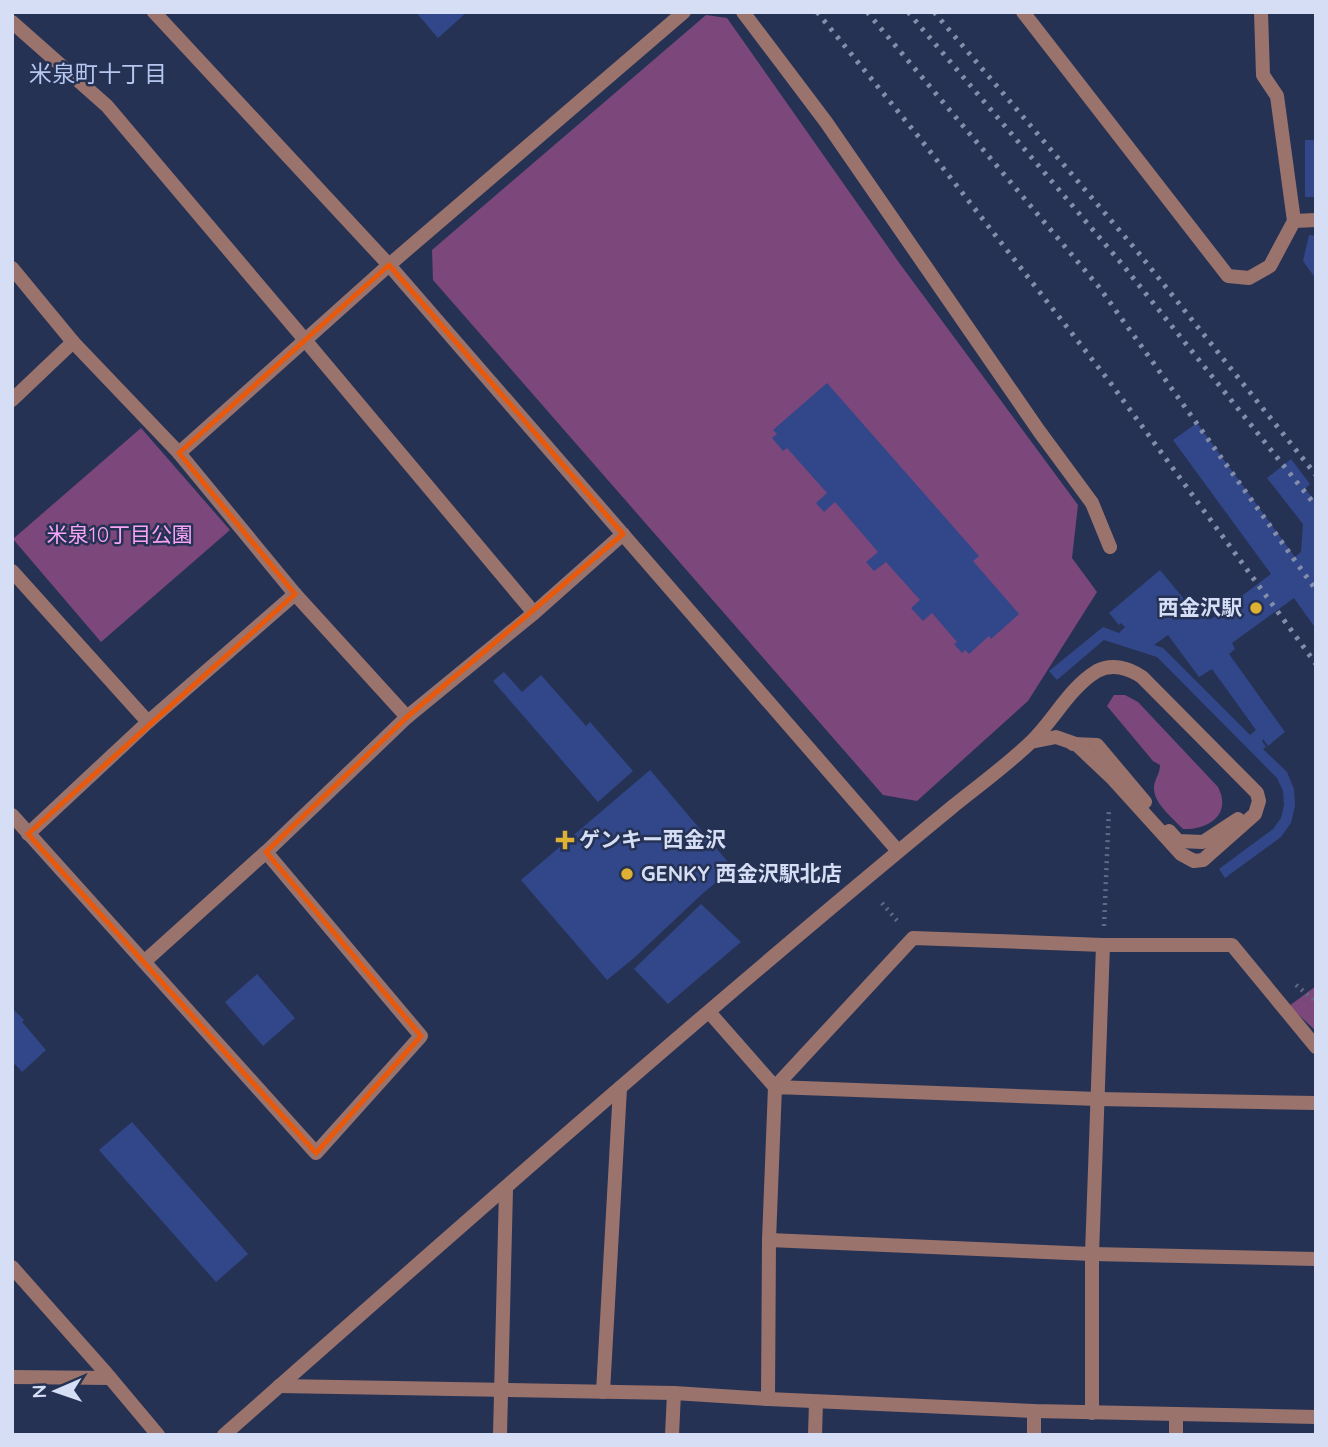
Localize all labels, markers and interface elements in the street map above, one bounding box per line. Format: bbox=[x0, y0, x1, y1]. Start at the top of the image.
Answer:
district label: 米泉町十丁目 bbox=[29, 59, 167, 88]
park label: 米泉10丁目公園 bbox=[47, 521, 193, 547]
place label: 西金沢駅 bbox=[1158, 594, 1242, 620]
marker: 西金沢駅 bbox=[1248, 600, 1264, 616]
place label: ゲンキー西金沢 bbox=[579, 826, 726, 852]
marker: ゲンキー西金沢 bbox=[557, 832, 573, 848]
place label: GENKY 西金沢駅北店 bbox=[641, 860, 842, 886]
marker: GENKY 西金沢駅北店 bbox=[619, 866, 635, 882]
north arrow bbox=[21, 1356, 91, 1426]
text: N bbox=[27, 1384, 51, 1399]

